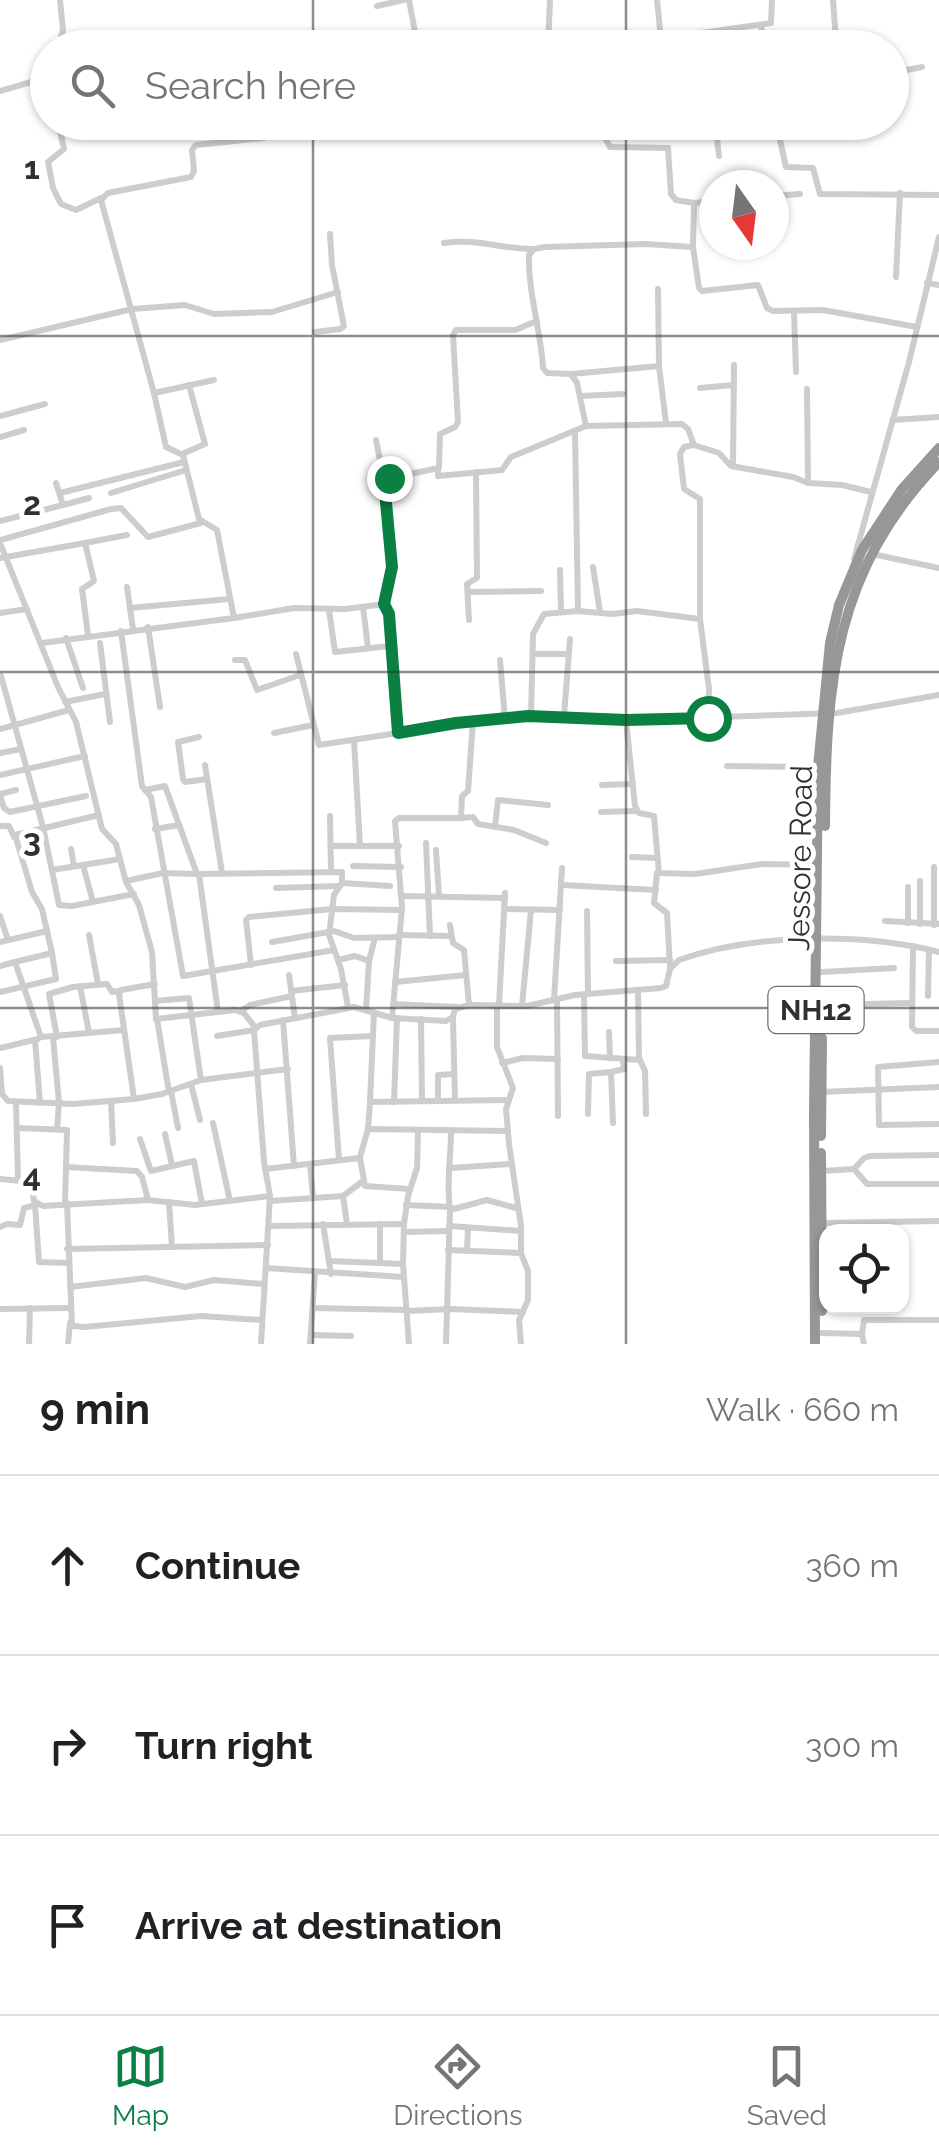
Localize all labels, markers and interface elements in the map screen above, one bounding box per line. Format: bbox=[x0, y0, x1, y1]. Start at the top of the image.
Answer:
search box bbox=[30, 30, 909, 140]
icon: search bbox=[65, 58, 120, 113]
text: Search here bbox=[145, 63, 356, 108]
text: 1 bbox=[24, 149, 40, 186]
north arrow bbox=[699, 170, 789, 260]
route end bbox=[367, 456, 413, 502]
text: 2 bbox=[23, 485, 41, 522]
route start bbox=[686, 696, 732, 742]
street label: Jessore Road bbox=[781, 765, 819, 951]
text: 3 bbox=[23, 821, 41, 858]
road number: NH12 bbox=[768, 987, 864, 1033]
text: 4 bbox=[23, 1157, 41, 1194]
map controls bbox=[819, 1224, 909, 1314]
button: locate bbox=[819, 1224, 909, 1314]
text: 9 min bbox=[40, 1385, 150, 1434]
text: Walk · 660 m bbox=[706, 1391, 899, 1428]
icon: ahead bbox=[40, 1538, 95, 1593]
text: Continue bbox=[135, 1543, 300, 1588]
text: 360 m bbox=[805, 1547, 899, 1584]
icon: right bbox=[40, 1718, 95, 1773]
text: Turn right bbox=[135, 1723, 312, 1768]
text: 300 m bbox=[805, 1727, 899, 1764]
icon: arrive bbox=[40, 1898, 95, 1953]
text: Arrive at destination bbox=[135, 1903, 502, 1948]
tab: Map bbox=[112, 2039, 169, 2132]
tab: Directions bbox=[393, 2039, 523, 2132]
tab: Saved bbox=[747, 2039, 827, 2132]

